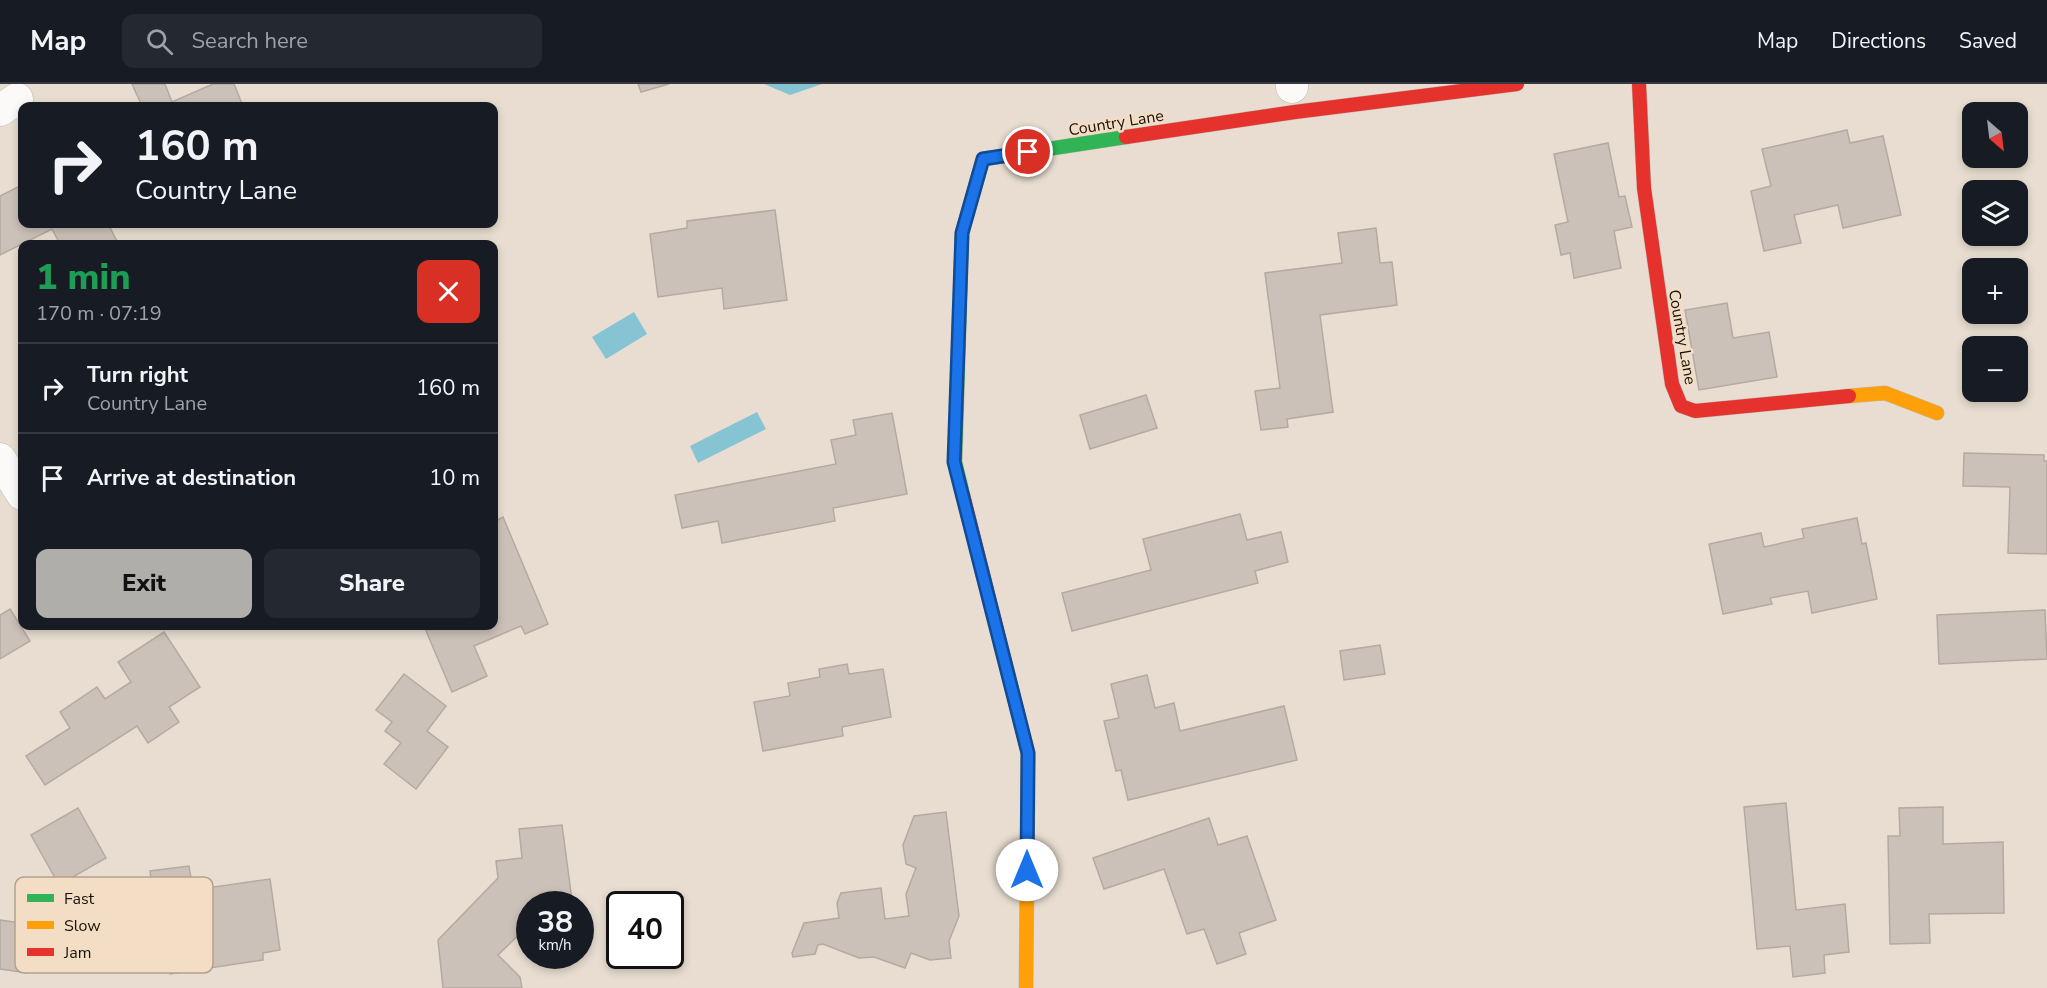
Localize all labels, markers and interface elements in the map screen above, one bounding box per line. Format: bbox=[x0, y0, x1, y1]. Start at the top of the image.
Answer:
search box bbox=[122, 14, 542, 68]
text: Map bbox=[30, 22, 86, 60]
icon: search bbox=[143, 25, 176, 58]
text: Search here bbox=[191, 26, 308, 56]
text: Map bbox=[1757, 27, 1798, 55]
text: Directions bbox=[1831, 27, 1926, 55]
text: Saved bbox=[1959, 27, 2017, 55]
north arrow bbox=[1962, 102, 2028, 168]
map controls bbox=[1962, 102, 2028, 402]
street label: Country Lane bbox=[1067, 105, 1165, 141]
text: 160 m bbox=[135, 118, 259, 175]
icon: right bbox=[36, 126, 114, 204]
pin bbox=[1002, 126, 1053, 177]
icon: arrive bbox=[1011, 135, 1044, 168]
text: Country Lane bbox=[135, 172, 297, 209]
button: layers bbox=[1962, 180, 2028, 246]
text: 1 min bbox=[36, 253, 131, 302]
button: + bbox=[1962, 258, 2028, 324]
button: close bbox=[417, 260, 480, 323]
street label: Country Lane bbox=[1663, 288, 1701, 386]
text: 170 m · 07:19 bbox=[36, 300, 162, 327]
button: − bbox=[1962, 336, 2028, 402]
text: Turn right bbox=[87, 360, 188, 390]
icon: right bbox=[36, 372, 69, 405]
text: 160 m bbox=[416, 373, 480, 403]
text: Country Lane bbox=[87, 390, 207, 417]
icon: arrive bbox=[36, 462, 69, 495]
text: Arrive at destination bbox=[87, 463, 296, 493]
text: 10 m bbox=[429, 463, 480, 493]
button: Exit bbox=[36, 549, 252, 618]
button: Share bbox=[264, 549, 480, 618]
position arrow bbox=[995, 838, 1059, 902]
legend bbox=[15, 877, 213, 973]
text: Fast bbox=[64, 888, 95, 910]
speed limit sign: 40 bbox=[606, 891, 684, 969]
text: 38 bbox=[537, 902, 573, 943]
text: Slow bbox=[64, 915, 101, 937]
text: km/h bbox=[538, 935, 572, 955]
text: Jam bbox=[63, 942, 91, 964]

